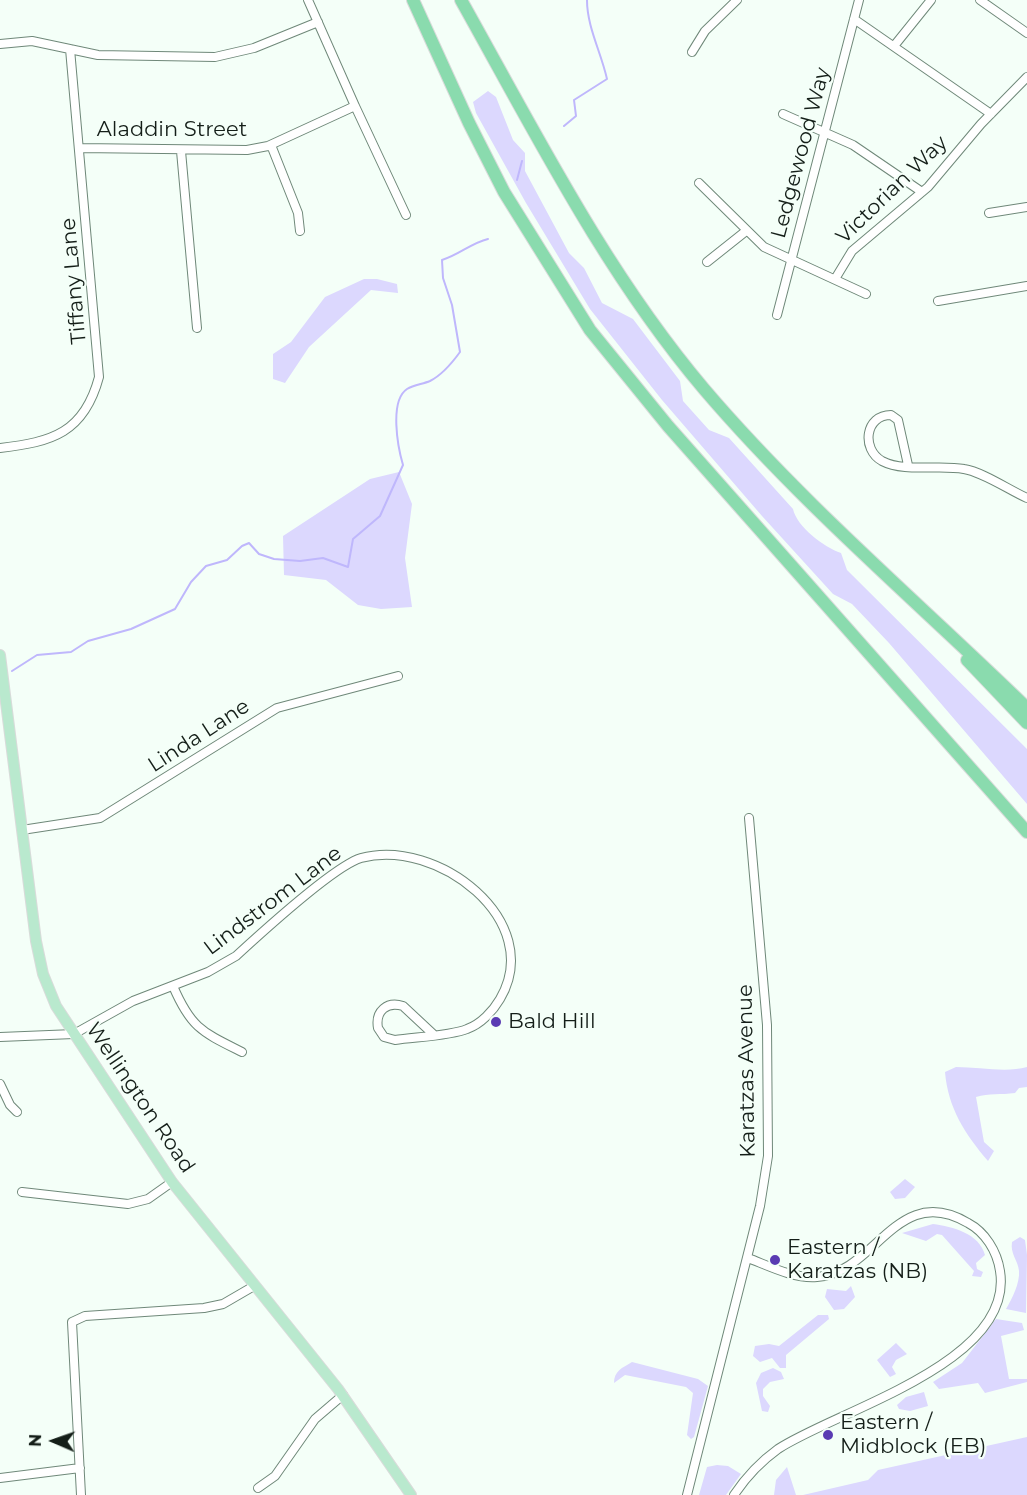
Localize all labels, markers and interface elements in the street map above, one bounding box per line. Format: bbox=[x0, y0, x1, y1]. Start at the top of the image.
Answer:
street label: Ledgewood Way bbox=[766, 65, 836, 241]
street label: Aladdin Street bbox=[97, 117, 247, 143]
street label: Victorian Way bbox=[831, 131, 953, 249]
street label: Tiffany Lane bbox=[56, 217, 92, 345]
street label: Linda Lane bbox=[144, 694, 254, 778]
street label: Lindstrom Lane bbox=[199, 841, 347, 961]
street label: Karatzas Avenue bbox=[733, 984, 761, 1158]
place label: Bald Hill bbox=[508, 1009, 596, 1035]
marker: Bald Hill bbox=[489, 1015, 503, 1029]
street label: Wellington Road bbox=[80, 1018, 200, 1178]
place label: Eastern / Karatzas (NB) bbox=[787, 1235, 928, 1285]
marker: Eastern / Karatzas (NB) bbox=[768, 1253, 782, 1267]
place label: Eastern / Midblock (EB) bbox=[840, 1410, 986, 1460]
north arrow bbox=[24, 1411, 84, 1471]
marker: Eastern / Midblock (EB) bbox=[821, 1428, 835, 1442]
text: N bbox=[26, 1434, 45, 1447]

